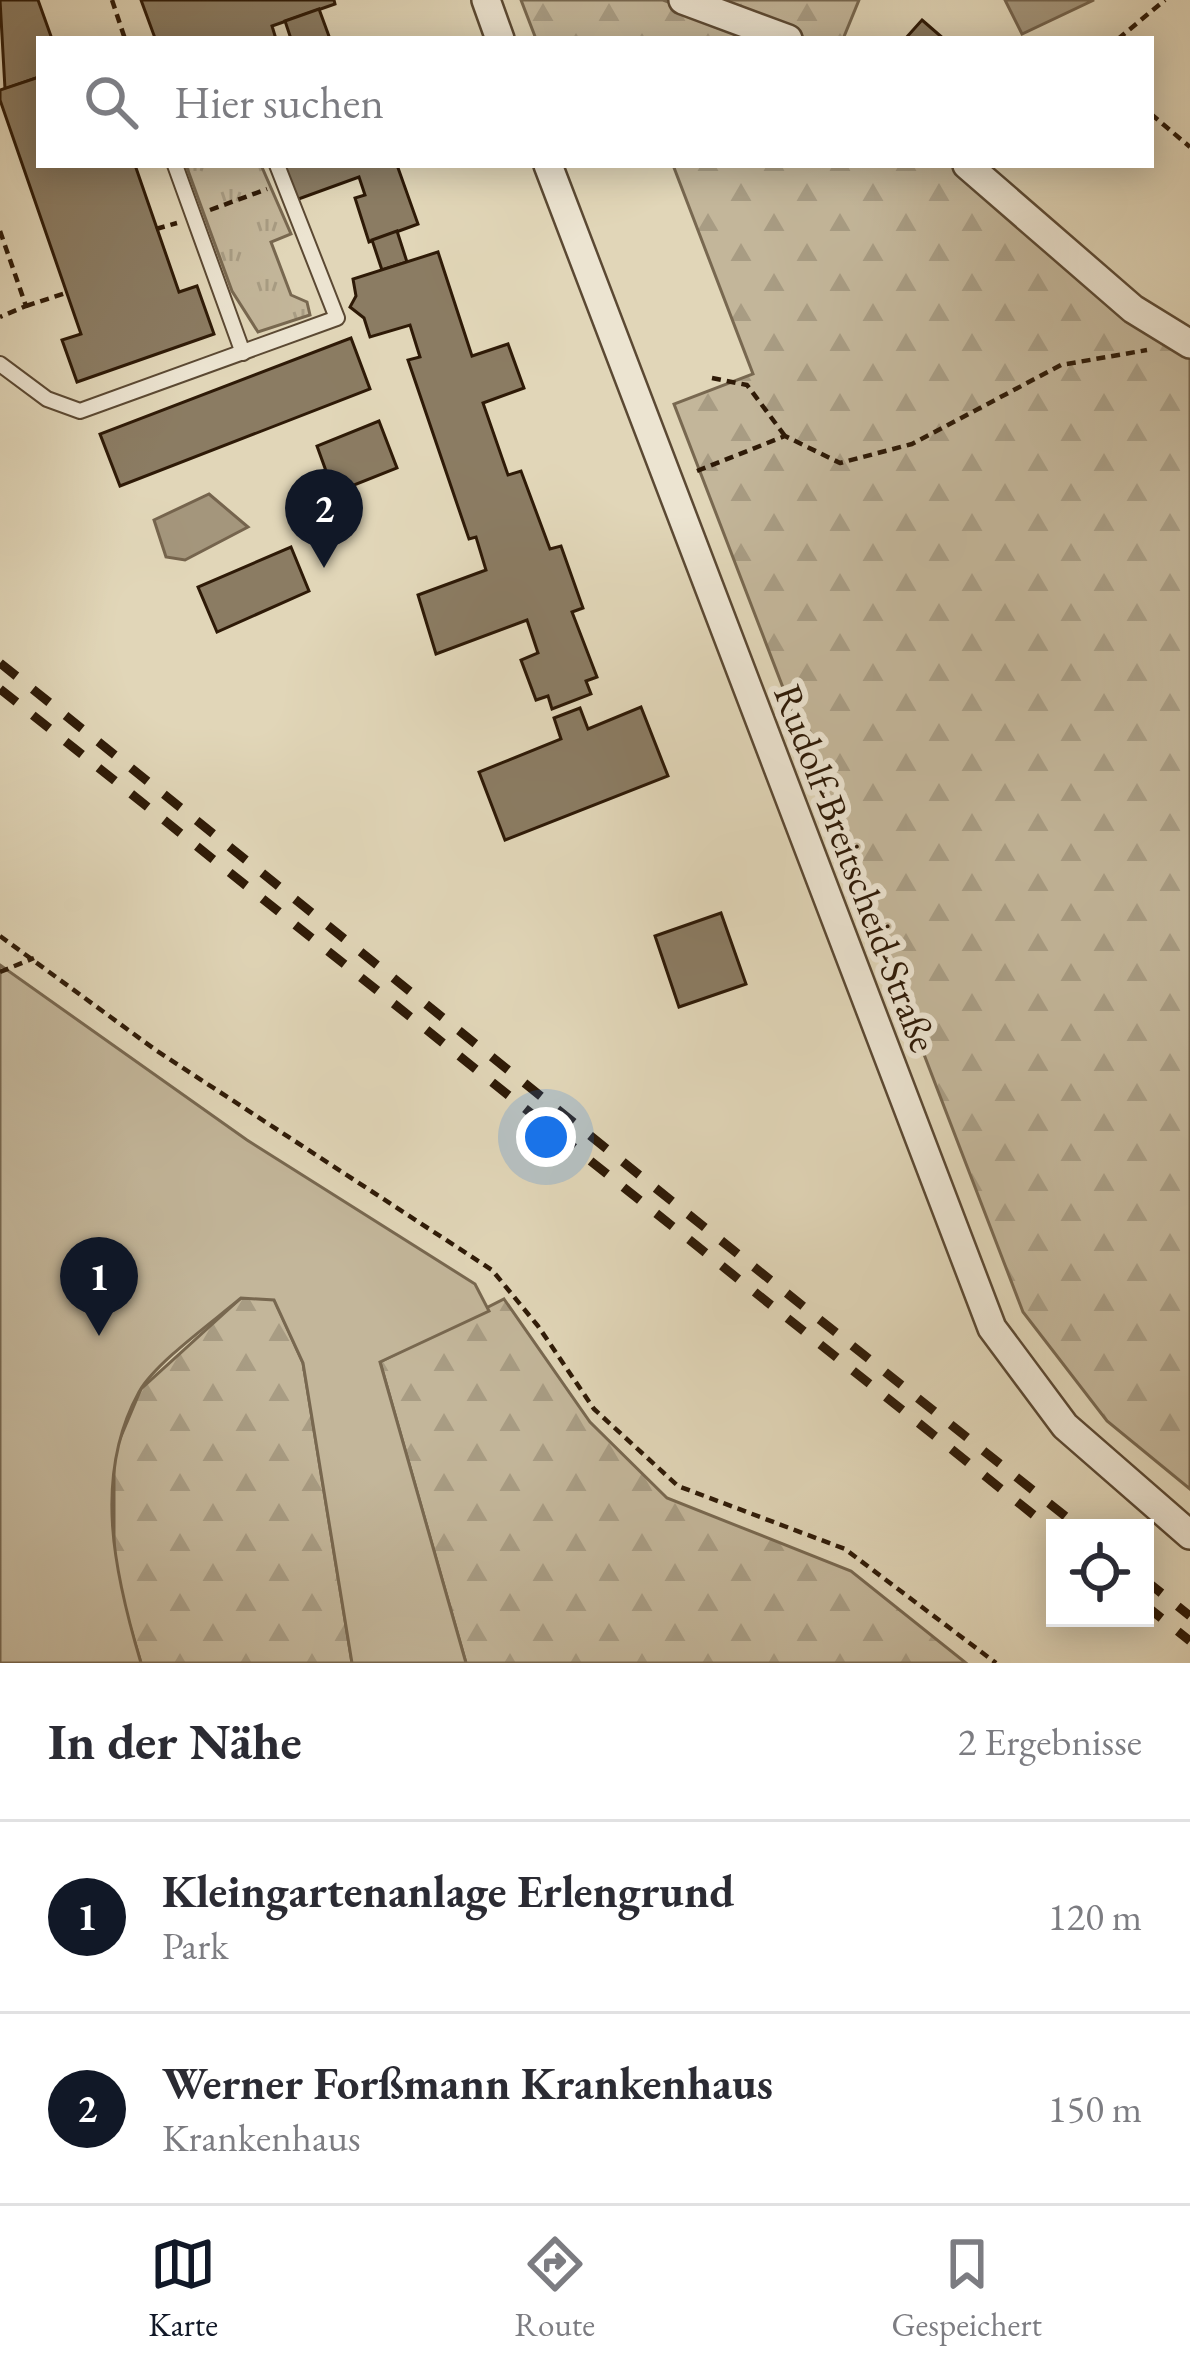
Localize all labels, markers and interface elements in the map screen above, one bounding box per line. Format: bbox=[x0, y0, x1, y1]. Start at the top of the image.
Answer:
search box bbox=[36, 36, 1154, 168]
icon: search bbox=[78, 69, 144, 135]
text: Hier suchen bbox=[174, 73, 384, 131]
pin: 2 bbox=[285, 469, 363, 568]
street label: Rudolf-Breitscheid-Straße bbox=[762, 677, 950, 1059]
your location bbox=[516, 1107, 576, 1167]
pin: 1 bbox=[60, 1237, 138, 1336]
map controls bbox=[1046, 1519, 1154, 1627]
button: locate bbox=[1046, 1519, 1154, 1627]
text: In der Nähe bbox=[48, 1708, 302, 1774]
text: 2 Ergebnisse bbox=[958, 1716, 1142, 1767]
text: Kleingartenanlage Erlengrund bbox=[162, 1862, 734, 1920]
text: 1 bbox=[77, 1891, 97, 1942]
text: 120 m bbox=[1048, 1891, 1142, 1942]
text: Park bbox=[162, 1920, 228, 1971]
text: Werner Forßmann Krankenhaus bbox=[162, 2054, 773, 2112]
text: 2 bbox=[77, 2083, 97, 2134]
text: 150 m bbox=[1048, 2083, 1142, 2134]
text: Krankenhaus bbox=[162, 2112, 361, 2163]
tab: Karte bbox=[148, 2231, 218, 2346]
tab: Route bbox=[515, 2231, 595, 2346]
tab: Gespeichert bbox=[891, 2231, 1042, 2346]

